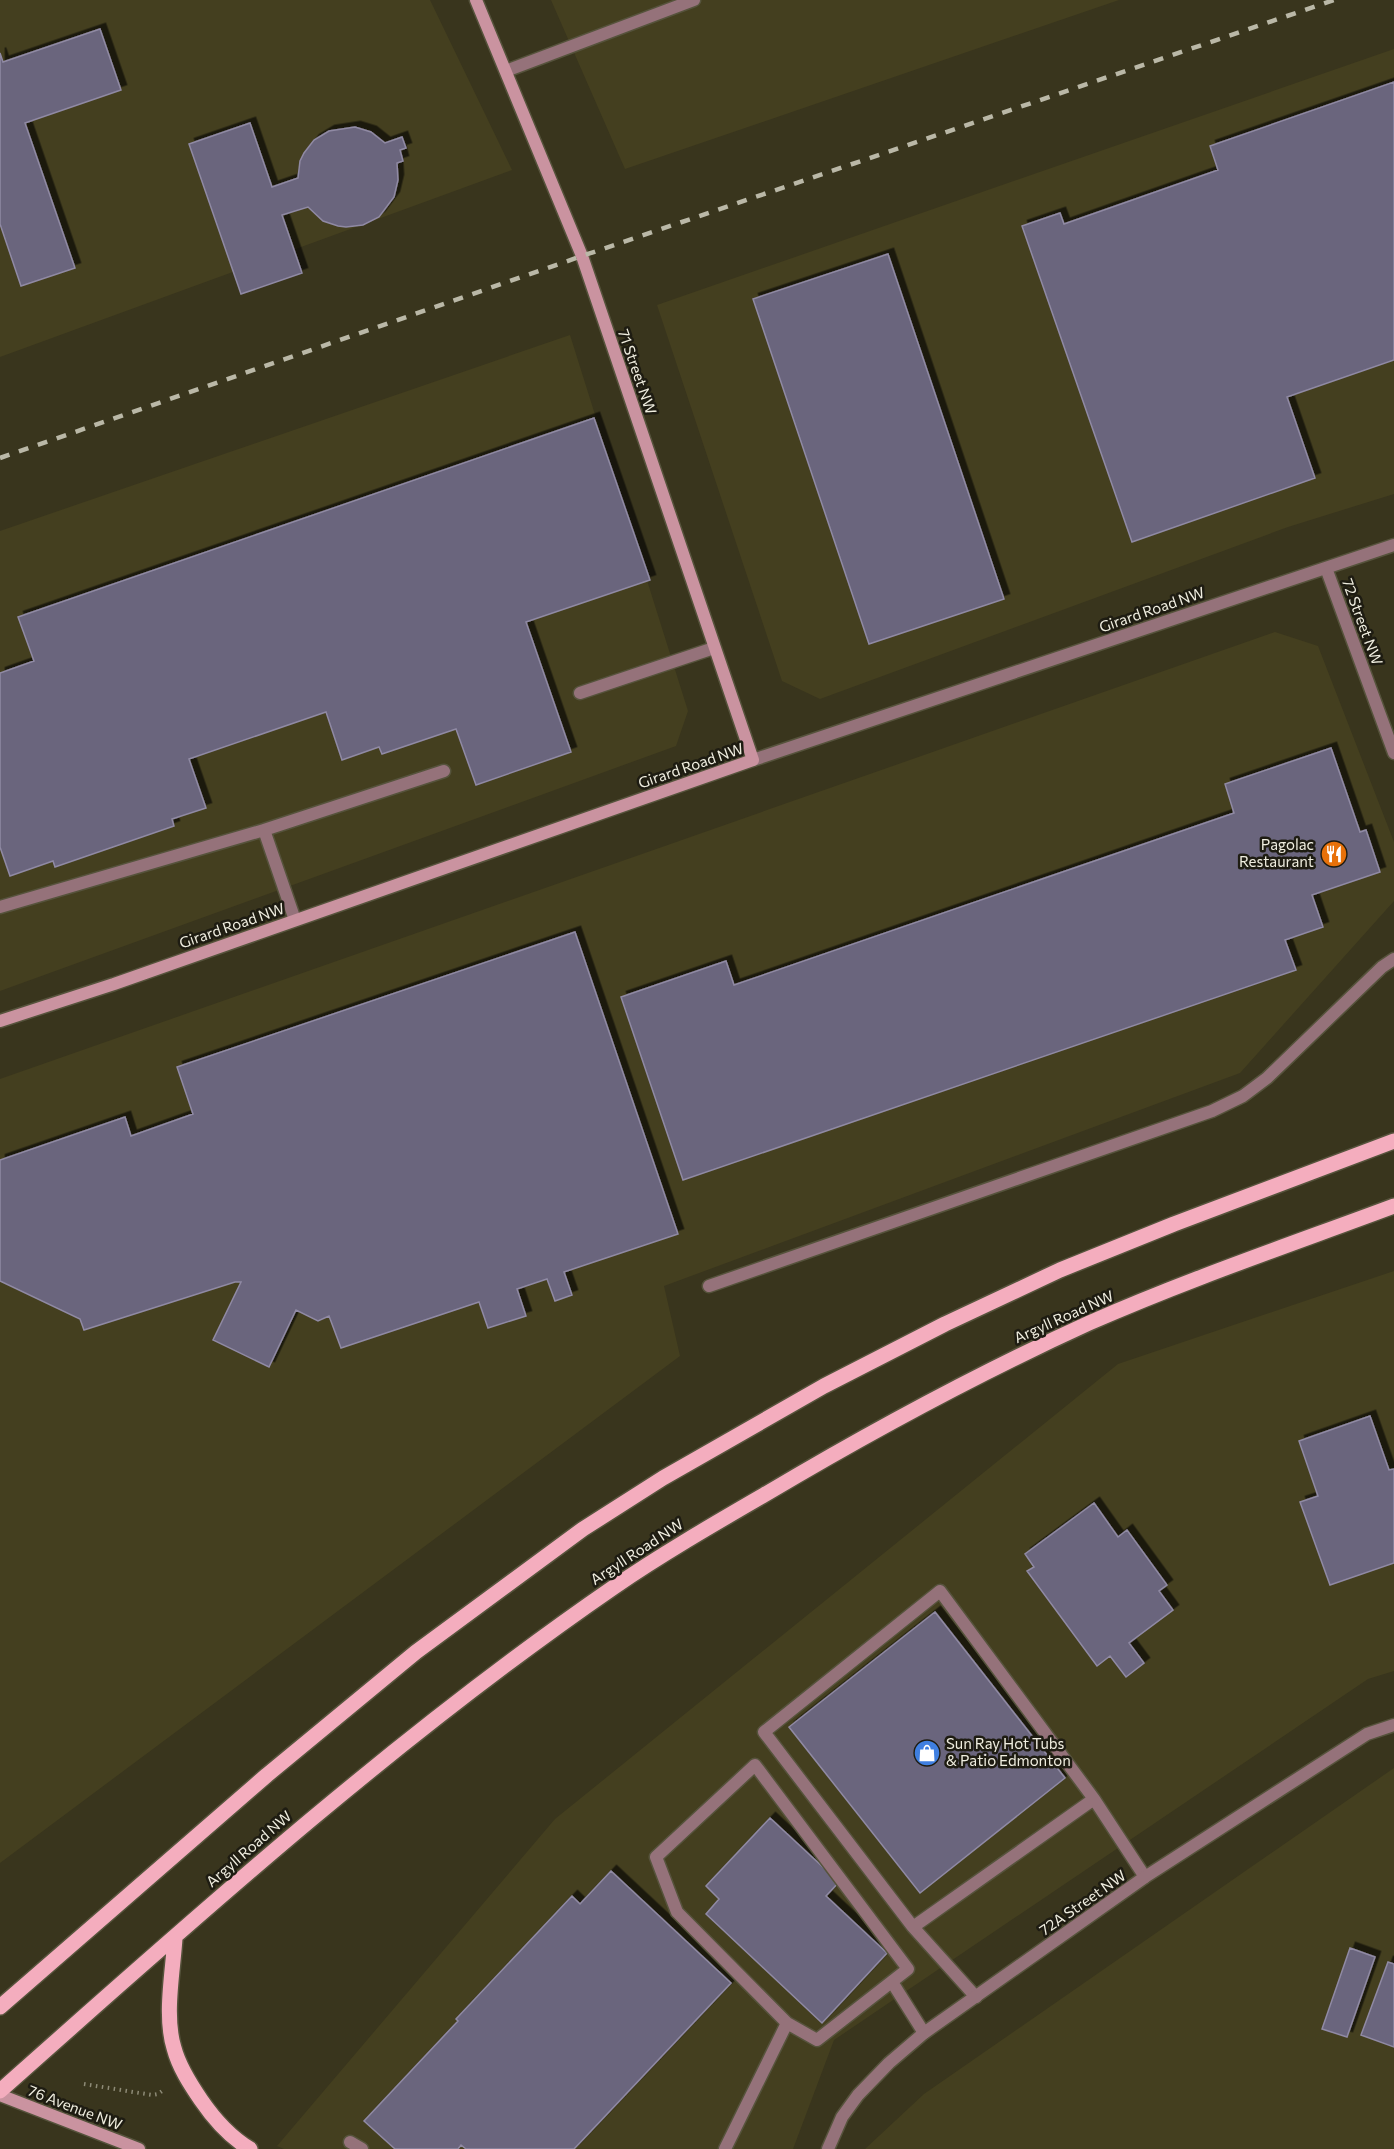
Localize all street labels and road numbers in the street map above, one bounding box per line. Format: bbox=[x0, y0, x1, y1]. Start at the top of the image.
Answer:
street label: 71 Street NW bbox=[615, 327, 661, 417]
street label: 72 Street NW bbox=[1339, 576, 1387, 667]
street label: Girard Road NW bbox=[1097, 583, 1207, 636]
street label: Girard Road NW bbox=[636, 739, 746, 792]
street label: Girard Road NW bbox=[177, 899, 287, 952]
street label: Argyll Road NW bbox=[1011, 1286, 1116, 1346]
street label: Argyll Road NW bbox=[587, 1514, 686, 1588]
street label: Argyll Road NW bbox=[202, 1806, 295, 1890]
street label: 72A Street NW bbox=[1036, 1866, 1129, 1939]
street label: 76 Avenue NW bbox=[26, 2081, 125, 2133]

